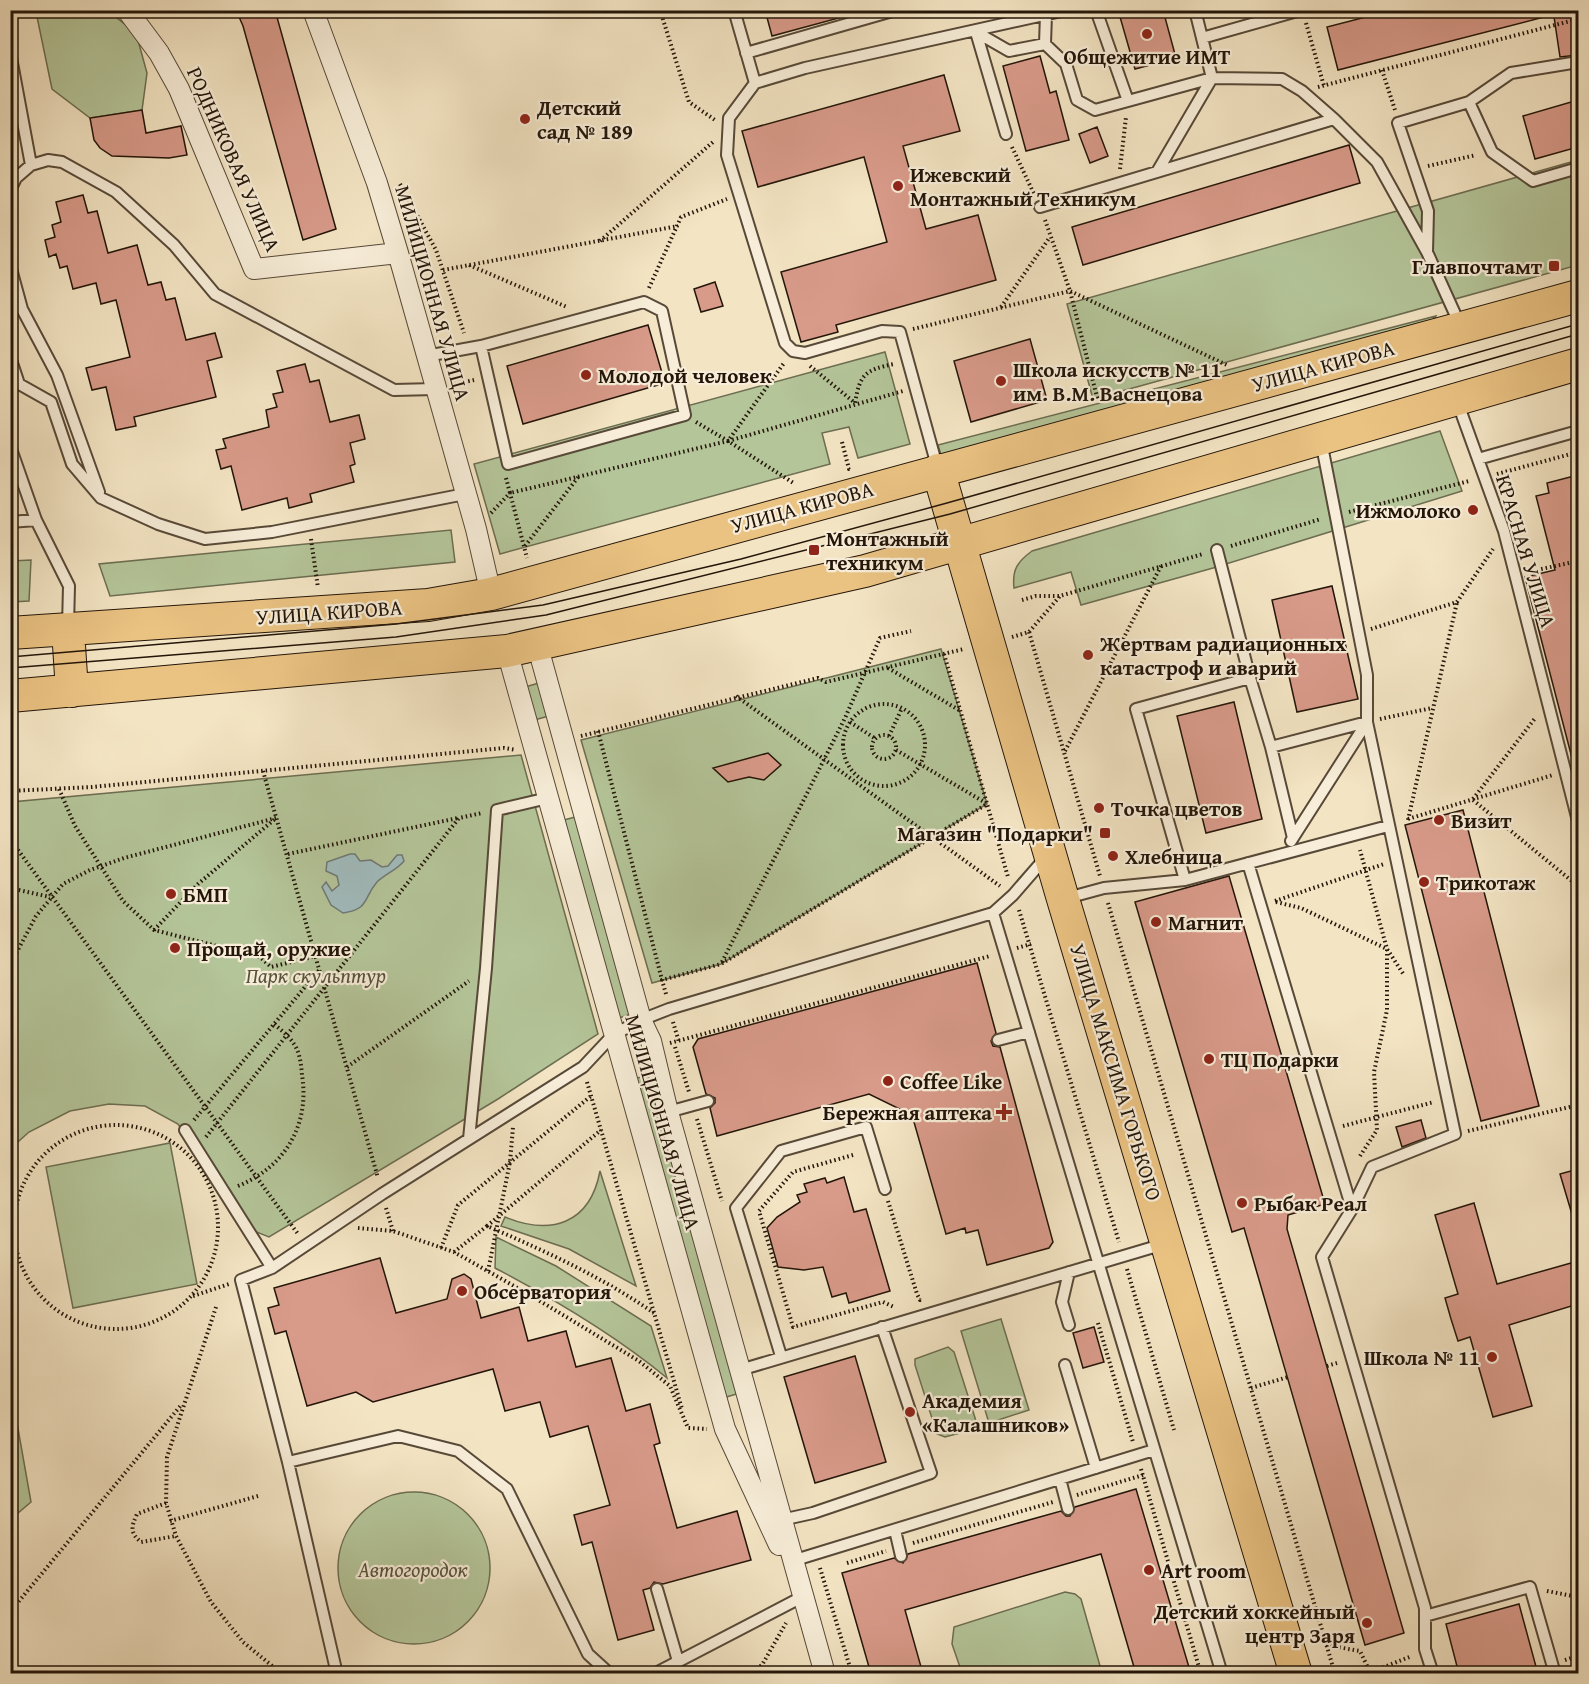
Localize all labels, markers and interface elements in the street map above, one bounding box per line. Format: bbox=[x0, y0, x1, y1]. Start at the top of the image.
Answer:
marker: Общежитие ИМТ bbox=[1140, 27, 1154, 41]
place label: Общежитие ИМТ bbox=[1064, 41, 1231, 72]
street label: РОДНИКОВАЯ УЛИЦА bbox=[179, 62, 289, 257]
place label: Детский сад № 189 bbox=[536, 92, 633, 147]
marker: Детский сад № 189 bbox=[518, 112, 532, 126]
place label: Ижевский Монтажный Техникум bbox=[910, 159, 1136, 214]
marker: Ижевский Монтажный Техникум bbox=[891, 179, 905, 193]
street label: МИЛИЦИОННАЯ УЛИЦА bbox=[387, 182, 479, 405]
place label: Главпочтамт bbox=[1412, 251, 1543, 282]
marker: Главпочтамт bbox=[1547, 259, 1561, 273]
street label: УЛИЦА КИРОВА bbox=[1248, 332, 1398, 400]
place label: Школа искусств № 11 им. В.М. Васнецова bbox=[1013, 354, 1221, 409]
place label: Молодой человек bbox=[598, 360, 773, 391]
marker: Молодой человек bbox=[579, 368, 593, 382]
marker: Школа искусств № 11 им. В.М. Васнецова bbox=[994, 374, 1008, 388]
street label: КРАСНАЯ УЛИЦА bbox=[1488, 471, 1564, 632]
street label: УЛИЦА КИРОВА bbox=[727, 473, 877, 541]
place label: Ижмолоко bbox=[1356, 495, 1461, 526]
marker: Ижмолоко bbox=[1466, 503, 1480, 517]
place label: Монтажный техникум bbox=[826, 523, 949, 578]
marker: Монтажный техникум bbox=[807, 543, 821, 557]
street label: УЛИЦА КИРОВА bbox=[255, 591, 404, 633]
place label: Жертвам радиационных катастроф и аварий bbox=[1099, 628, 1346, 683]
marker: Жертвам радиационных катастроф и аварий bbox=[1081, 648, 1095, 662]
place label: Точка цветов bbox=[1111, 793, 1242, 824]
marker: Точка цветов bbox=[1092, 801, 1106, 815]
place label: Визит bbox=[1451, 805, 1512, 836]
marker: Визит bbox=[1432, 813, 1446, 827]
place label: Магазин "Подарки" bbox=[897, 818, 1093, 849]
marker: Магазин "Подарки" bbox=[1098, 826, 1112, 840]
place label: Хлебница bbox=[1125, 841, 1223, 872]
marker: Хлебница bbox=[1106, 849, 1120, 863]
place label: Трикотаж bbox=[1436, 867, 1536, 898]
marker: Трикотаж bbox=[1417, 875, 1431, 889]
place label: БМП bbox=[183, 879, 228, 910]
marker: БМП bbox=[164, 887, 178, 901]
place label: Магнит bbox=[1168, 907, 1244, 938]
marker: Магнит bbox=[1149, 915, 1163, 929]
place label: Прощай, оружие bbox=[187, 933, 351, 964]
street label: УЛИЦА МАКСИМА ГОРЬКОГО bbox=[1062, 940, 1170, 1204]
marker: Прощай, оружие bbox=[168, 941, 182, 955]
park label: Парк скульптур bbox=[246, 960, 386, 991]
street label: МИЛИЦИОННАЯ УЛИЦА bbox=[617, 1011, 709, 1234]
place label: ТЦ Подарки bbox=[1221, 1044, 1339, 1075]
marker: ТЦ Подарки bbox=[1202, 1052, 1216, 1066]
place label: Coffee Like bbox=[900, 1066, 1002, 1097]
marker: Coffee Like bbox=[881, 1074, 895, 1088]
place label: Бережная аптека bbox=[823, 1097, 992, 1128]
marker: Бережная аптека bbox=[997, 1105, 1011, 1119]
place label: Рыбак Реал bbox=[1254, 1188, 1367, 1219]
marker: Рыбак Реал bbox=[1235, 1196, 1249, 1210]
place label: Обсерватория bbox=[474, 1276, 611, 1307]
marker: Обсерватория bbox=[455, 1284, 469, 1298]
place label: Школа № 11 bbox=[1364, 1342, 1480, 1373]
marker: Школа № 11 bbox=[1485, 1350, 1499, 1364]
place label: Академия «Калашников» bbox=[922, 1385, 1069, 1440]
marker: Академия «Калашников» bbox=[903, 1405, 917, 1419]
park label: Автогородок bbox=[357, 1554, 468, 1585]
place label: Art room bbox=[1161, 1555, 1246, 1586]
marker: Art room bbox=[1142, 1563, 1156, 1577]
place label: Детский хоккейный центр Заря bbox=[1153, 1596, 1355, 1651]
marker: Детский хоккейный центр Заря bbox=[1360, 1616, 1374, 1630]

